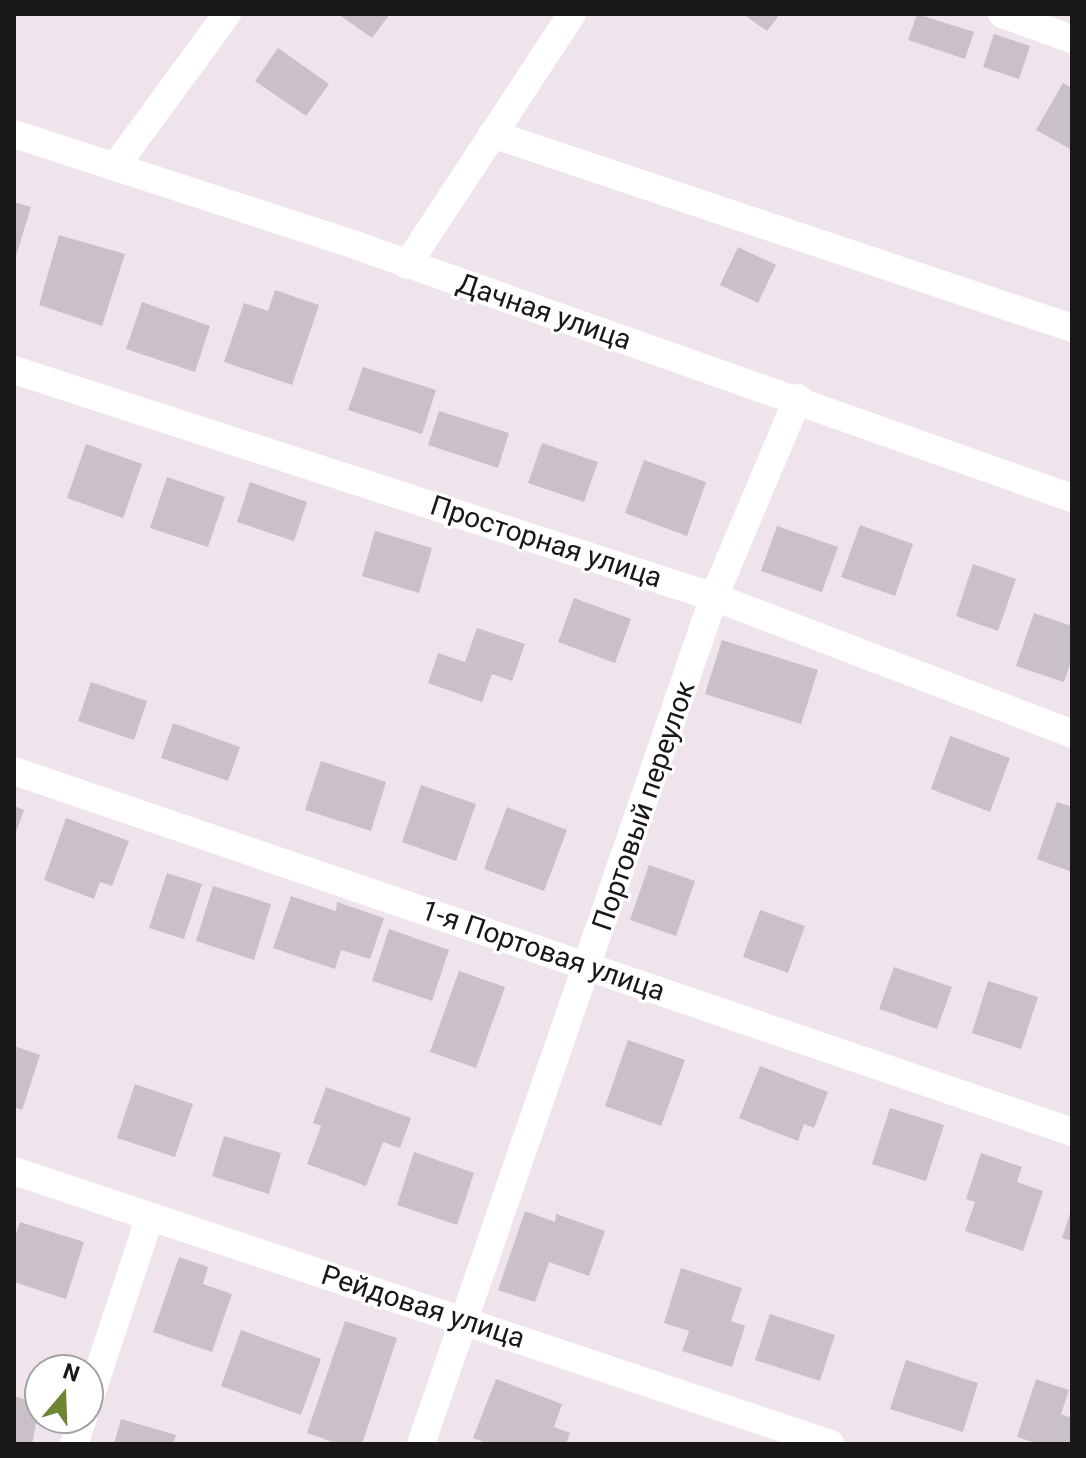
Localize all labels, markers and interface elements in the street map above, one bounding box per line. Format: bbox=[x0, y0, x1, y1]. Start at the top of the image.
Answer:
street label: Дачная улица bbox=[452, 266, 636, 358]
street label: Просторная улица bbox=[426, 489, 666, 595]
street label: Портовый переулок bbox=[586, 677, 702, 935]
street label: 1-я Портовая улица bbox=[417, 894, 669, 1008]
street label: Рейдовая улица bbox=[317, 1258, 529, 1356]
north arrow bbox=[24, 1354, 104, 1434]
text: N bbox=[60, 1358, 83, 1387]

